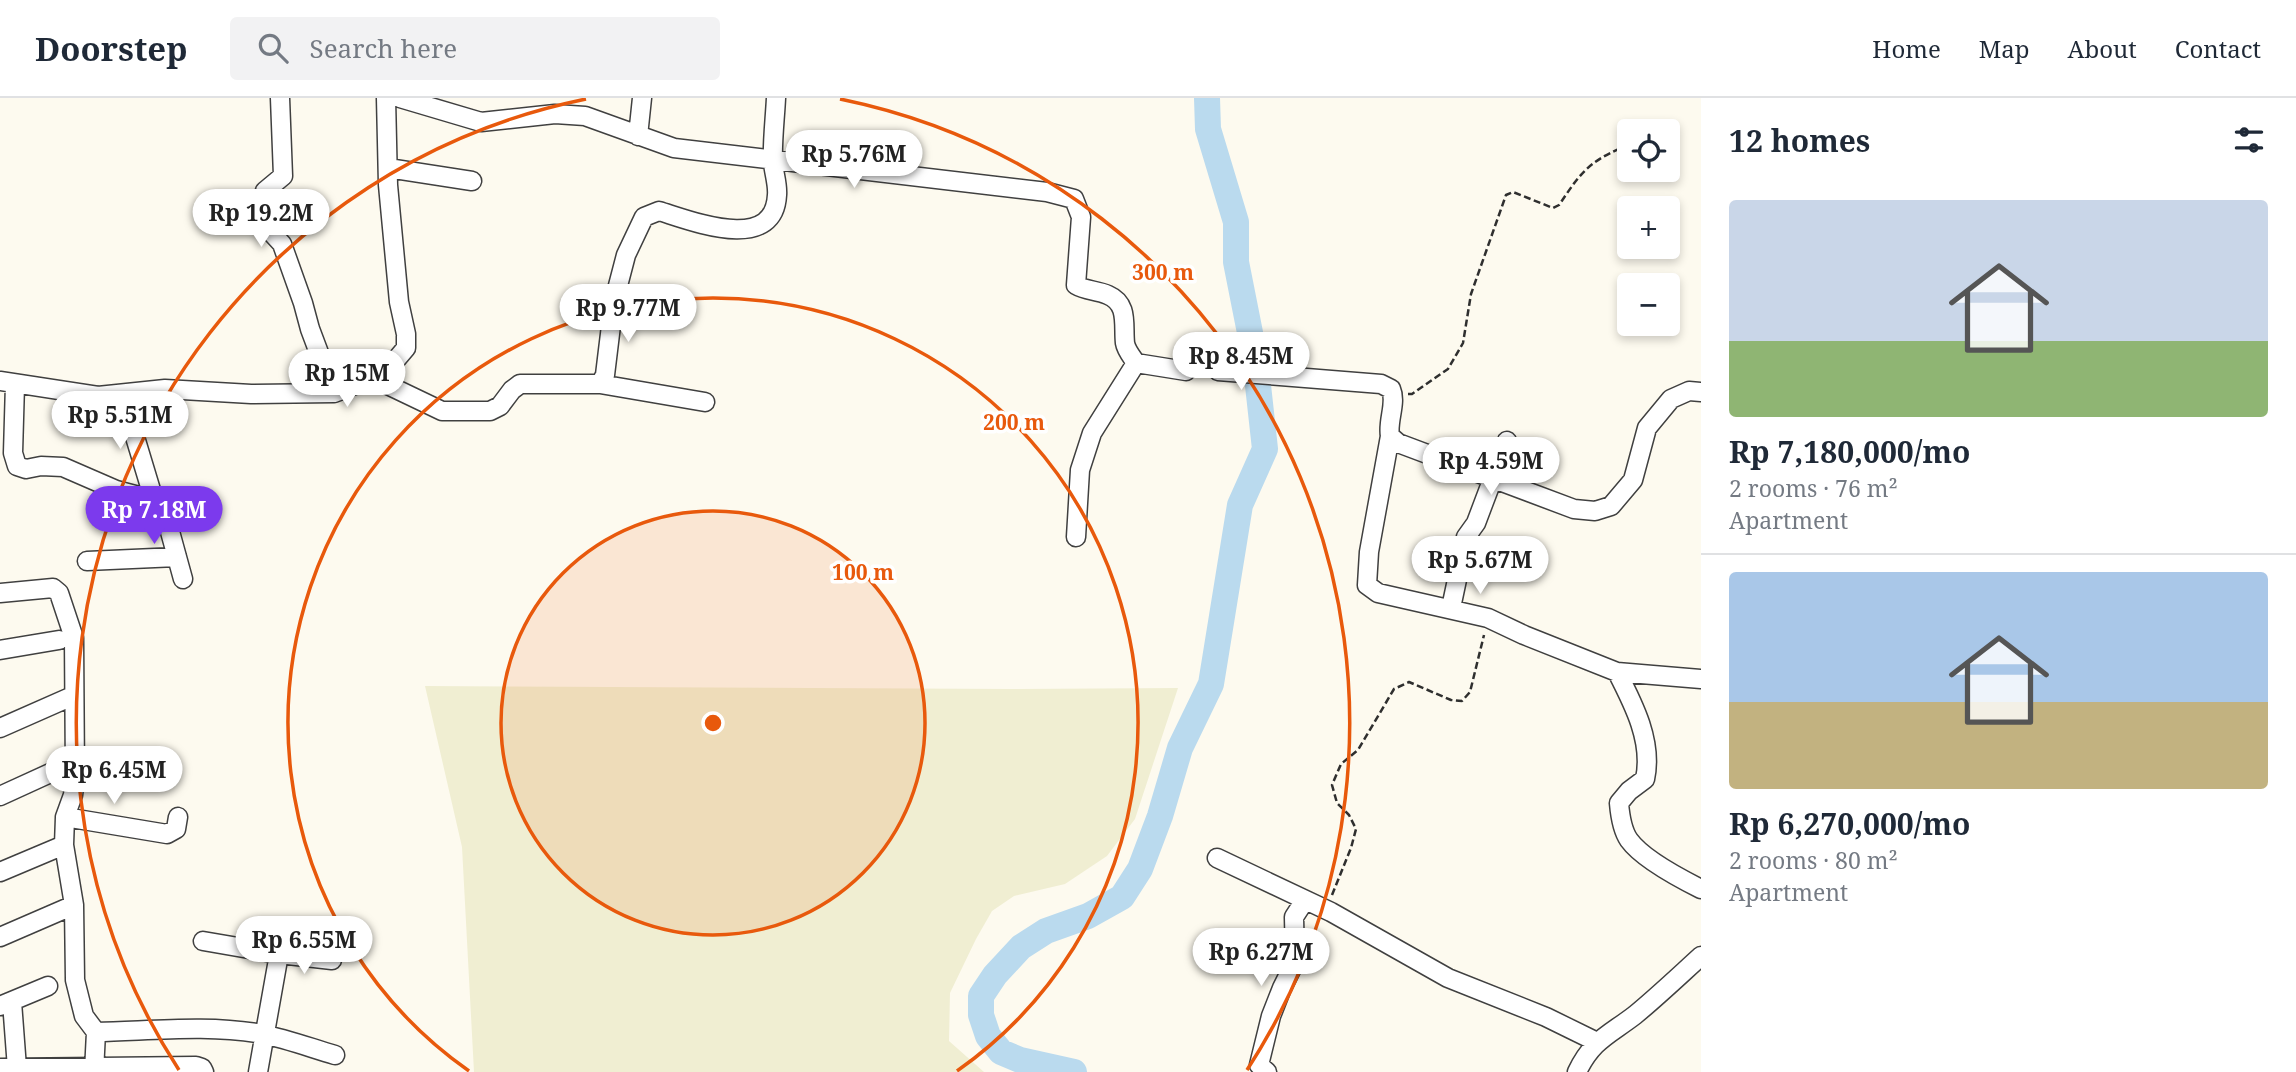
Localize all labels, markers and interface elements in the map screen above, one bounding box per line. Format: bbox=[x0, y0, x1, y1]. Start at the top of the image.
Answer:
search box bbox=[230, 17, 720, 80]
text: Doorstep bbox=[35, 26, 188, 71]
icon: search bbox=[254, 29, 292, 67]
text: Search here bbox=[310, 30, 457, 66]
text: Home bbox=[1872, 32, 1941, 65]
text: Map bbox=[1979, 32, 2030, 65]
text: About bbox=[2068, 32, 2137, 65]
text: Contact bbox=[2175, 32, 2261, 65]
map controls bbox=[1617, 119, 1680, 336]
button: locate bbox=[1617, 119, 1680, 182]
text: 12 homes bbox=[1729, 120, 1870, 161]
icon: filters bbox=[2230, 121, 2268, 159]
pin: Rp 5.76M bbox=[782, 130, 926, 190]
text: Rp 5.76M bbox=[802, 137, 906, 169]
pin: Rp 19.2M bbox=[189, 190, 333, 249]
text: Rp 19.2M bbox=[209, 196, 313, 228]
button: + bbox=[1617, 196, 1680, 259]
icon: home bbox=[1936, 245, 2062, 371]
text: 300 m bbox=[1132, 258, 1194, 286]
button: − bbox=[1617, 273, 1680, 336]
pin: Rp 9.77M bbox=[556, 285, 700, 344]
text: Rp 9.77M bbox=[576, 291, 680, 323]
pin: Rp 8.45M bbox=[1169, 332, 1313, 392]
text: Rp 8.45M bbox=[1189, 339, 1293, 371]
pin: Rp 15M bbox=[290, 350, 404, 409]
text: Rp 15M bbox=[304, 356, 390, 388]
pin: Rp 5.51M bbox=[48, 392, 192, 451]
text: Rp 5.51M bbox=[68, 398, 172, 430]
text: 200 m bbox=[983, 408, 1045, 436]
text: Rp 7,180,000/mo bbox=[1729, 431, 1970, 472]
pin: Rp 4.59M bbox=[1419, 438, 1563, 497]
text: Rp 4.59M bbox=[1439, 444, 1543, 476]
text: 2 rooms · 76 m² bbox=[1729, 472, 1898, 504]
pin: Rp 7.18M bbox=[82, 486, 226, 546]
text: Rp 7.18M bbox=[102, 493, 206, 525]
text: Apartment bbox=[1729, 504, 1848, 536]
pin: Rp 5.67M bbox=[1408, 536, 1552, 596]
text: Rp 5.67M bbox=[1428, 543, 1532, 575]
text: 100 m bbox=[832, 558, 894, 586]
icon: home bbox=[1936, 617, 2062, 743]
centre of rings bbox=[701, 711, 725, 735]
pin: Rp 6.45M bbox=[42, 746, 186, 806]
text: Rp 6.45M bbox=[62, 753, 166, 785]
text: Rp 6,270,000/mo bbox=[1729, 803, 1970, 844]
text: 2 rooms · 80 m² bbox=[1729, 844, 1898, 876]
text: Apartment bbox=[1729, 876, 1848, 908]
pin: Rp 6.55M bbox=[232, 916, 376, 976]
text: Rp 6.55M bbox=[252, 923, 356, 955]
pin: Rp 6.27M bbox=[1189, 928, 1333, 988]
text: Rp 6.27M bbox=[1209, 935, 1313, 967]

